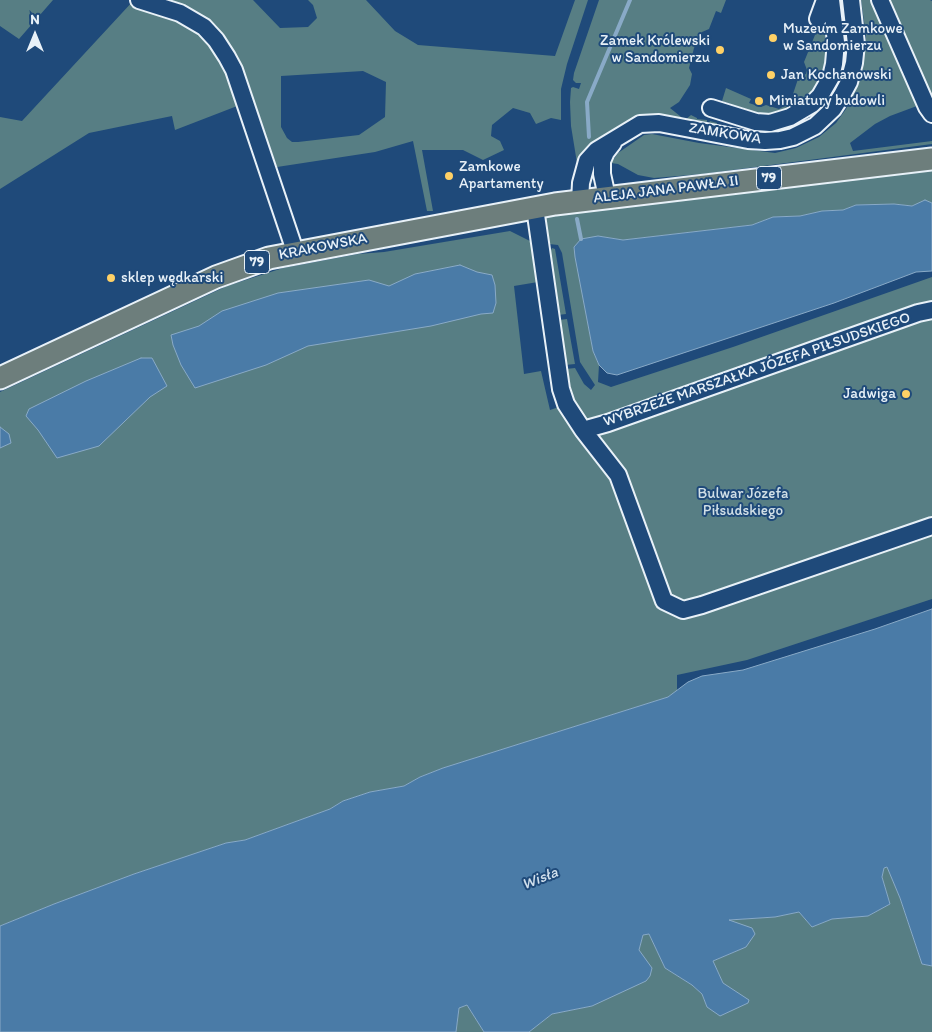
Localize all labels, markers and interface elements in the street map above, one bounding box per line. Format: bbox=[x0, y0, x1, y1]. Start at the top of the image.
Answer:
north arrow bbox=[10, 10, 60, 60]
text: N bbox=[30, 11, 40, 28]
place label: Muzeum Zamkowe w Sandomierzu bbox=[783, 20, 903, 55]
place label: Zamek Królewski w Sandomierzu bbox=[600, 32, 710, 67]
marker: Muzeum Zamkowe w Sandomierzu bbox=[767, 32, 779, 44]
marker: Zamek Królewski w Sandomierzu bbox=[714, 44, 726, 56]
place label: Jan Kochanowski bbox=[781, 66, 892, 84]
marker: Jan Kochanowski bbox=[765, 69, 777, 81]
place label: Miniatury budowli bbox=[769, 92, 885, 110]
marker: Miniatury budowli bbox=[753, 95, 765, 107]
street label: ZAMKOWA bbox=[688, 119, 762, 149]
place label: Zamkowe Apartamenty bbox=[459, 158, 544, 193]
road number: 79 bbox=[756, 167, 782, 190]
marker: Zamkowe Apartamenty bbox=[443, 170, 455, 182]
street label: ALEJA JANA PAWŁA II bbox=[592, 172, 740, 208]
street label: KRAKOWSKA bbox=[277, 230, 369, 264]
road number: 79 bbox=[244, 250, 270, 274]
place label: sklep wędkarski bbox=[121, 269, 223, 287]
marker: sklep wędkarski bbox=[105, 272, 117, 284]
street label: WYBRZEŻE MARSZAŁKA JÓZEFA PIŁSUDSKIEGO bbox=[601, 309, 913, 431]
place label: Jadwiga bbox=[843, 385, 896, 403]
marker: Jadwiga bbox=[900, 388, 912, 400]
park label: Bulwar Józefa Piłsudskiego bbox=[698, 485, 788, 520]
water label: Wisła bbox=[519, 863, 561, 895]

